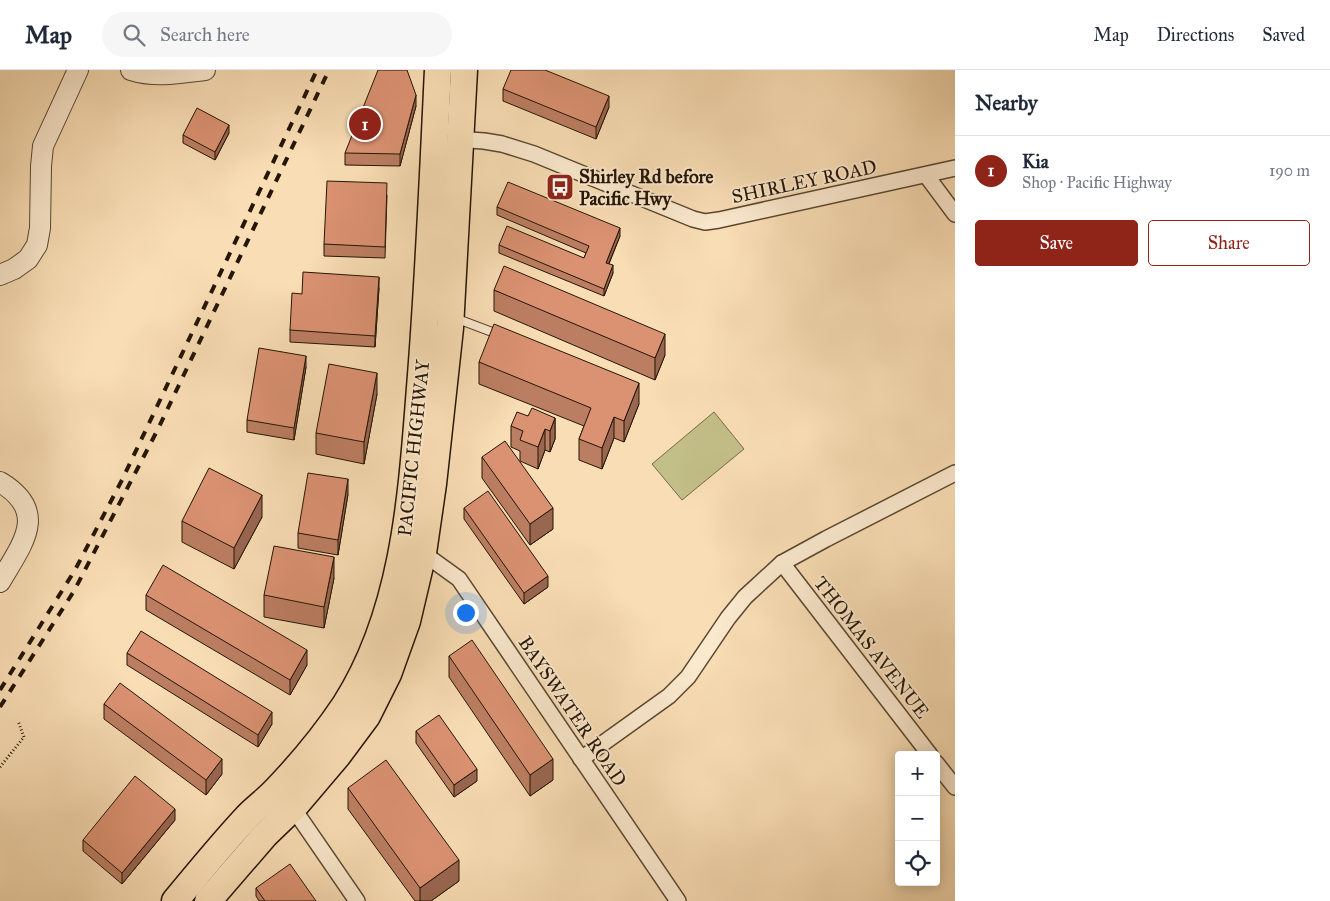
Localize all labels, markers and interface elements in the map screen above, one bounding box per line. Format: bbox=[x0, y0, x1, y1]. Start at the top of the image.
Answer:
search box bbox=[102, 12, 452, 57]
text: Map bbox=[25, 20, 72, 50]
icon: search bbox=[120, 21, 148, 49]
text: Search here bbox=[160, 23, 250, 46]
text: Map bbox=[1093, 24, 1129, 46]
text: Directions bbox=[1157, 24, 1234, 46]
text: Saved bbox=[1262, 24, 1305, 46]
text: Nearby bbox=[975, 90, 1038, 116]
pin: 1 bbox=[349, 105, 381, 143]
text: Kia bbox=[1022, 150, 1049, 173]
street label: SHIRLEY ROAD bbox=[730, 155, 879, 208]
text: 1 bbox=[988, 161, 994, 180]
text: 190 m bbox=[1269, 161, 1310, 180]
place label: Shirley Rd before Pacific Hwy bbox=[579, 165, 714, 211]
bus stop icon: Shirley Rd before Pacific Hwy bbox=[545, 172, 575, 202]
text: Shop · Pacific Highway bbox=[1022, 173, 1172, 192]
button: Save bbox=[975, 220, 1138, 266]
button: Share bbox=[1148, 220, 1310, 266]
street label: PACIFIC HIGHWAY bbox=[393, 358, 434, 538]
street label: THOMAS AVENUE bbox=[809, 572, 934, 723]
your location bbox=[453, 600, 479, 626]
street label: BAYSWATER ROAD bbox=[514, 632, 631, 791]
map controls bbox=[895, 751, 940, 886]
button: + bbox=[895, 751, 940, 796]
button: − bbox=[895, 796, 940, 841]
button: locate bbox=[895, 841, 940, 886]

